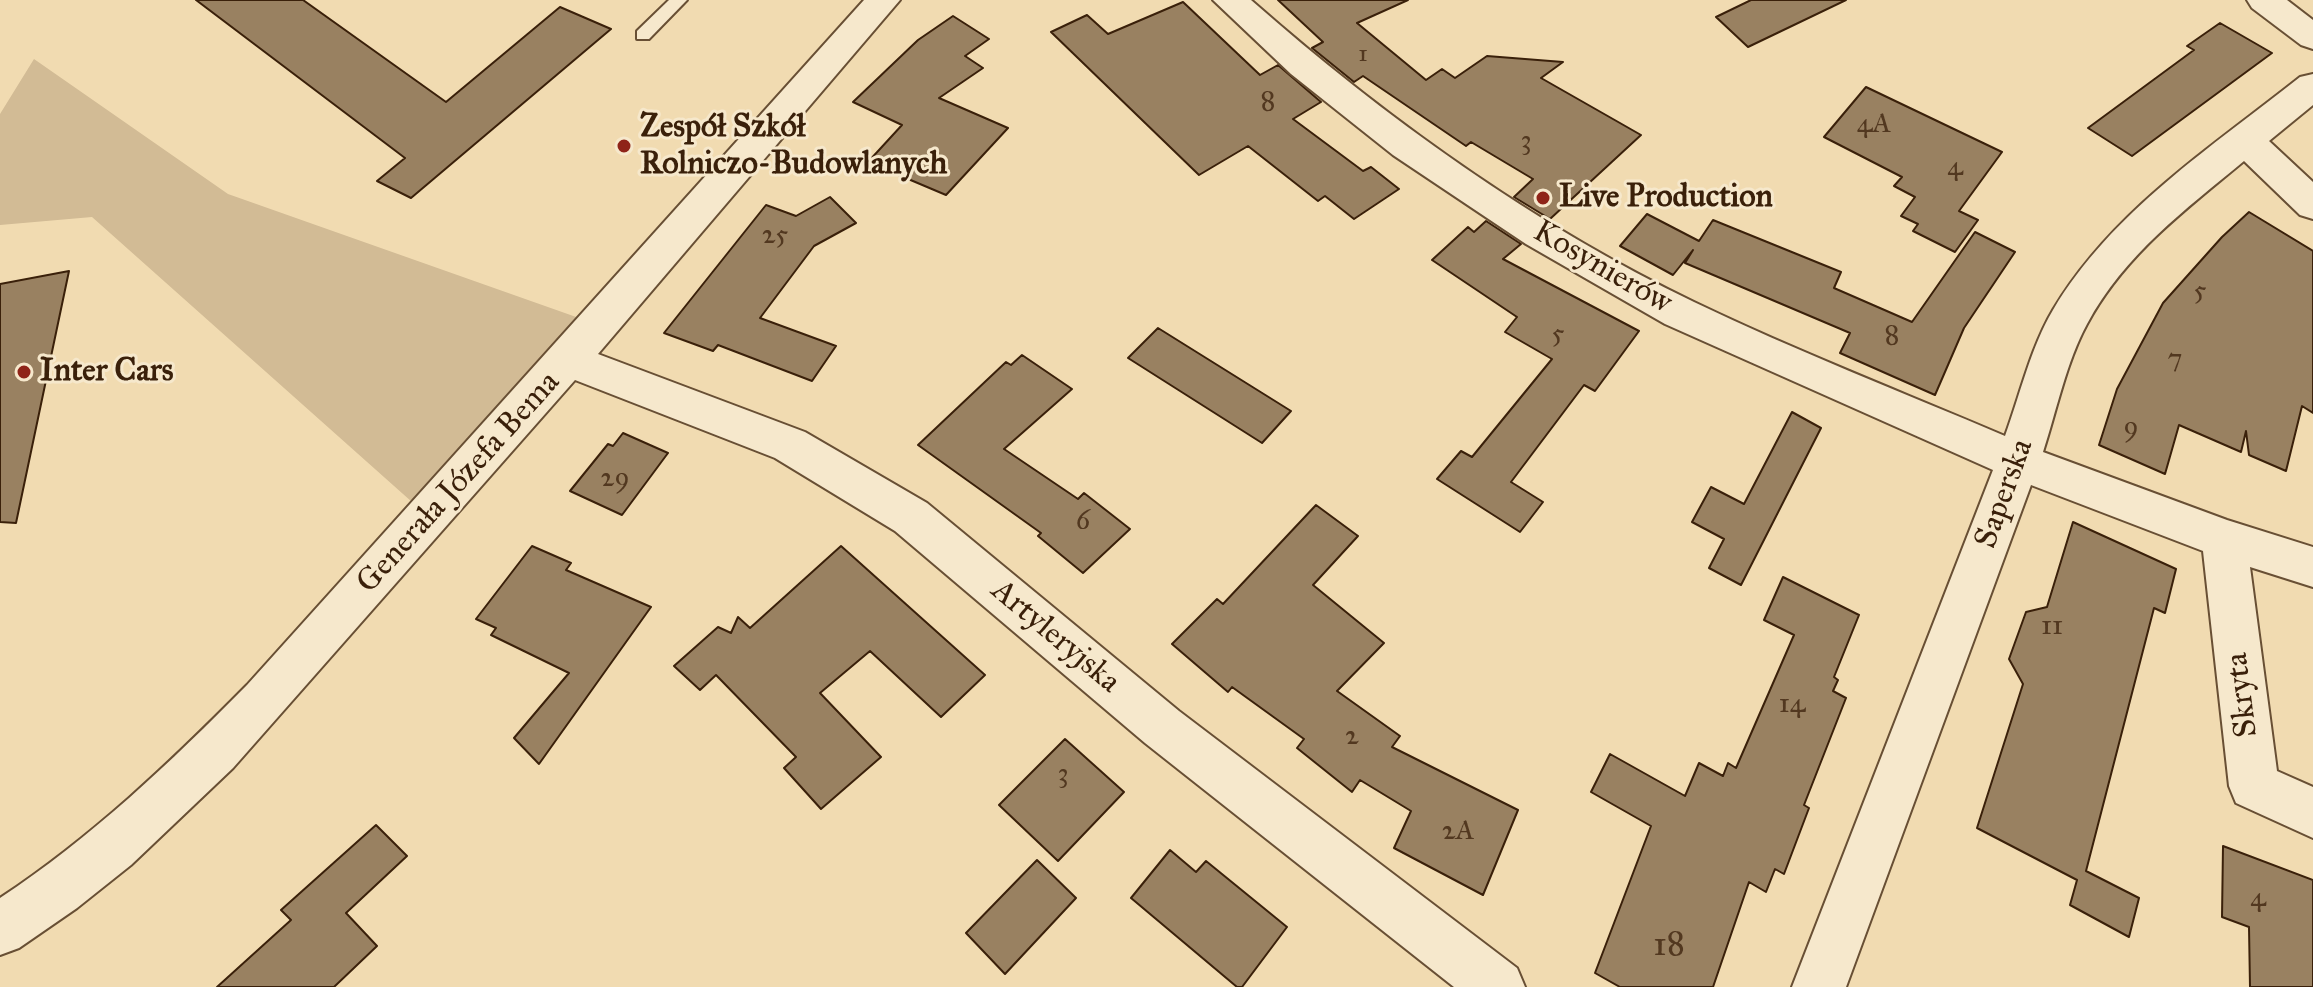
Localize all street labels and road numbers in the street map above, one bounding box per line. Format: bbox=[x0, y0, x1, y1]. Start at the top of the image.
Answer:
street label: Kosynierów bbox=[1526, 213, 1678, 323]
street label: Generała Józefa Bema bbox=[349, 364, 569, 602]
street label: Saperska bbox=[1968, 434, 2042, 554]
street label: Artyleryjska bbox=[983, 572, 1127, 702]
street label: Skryta bbox=[2219, 650, 2267, 740]

